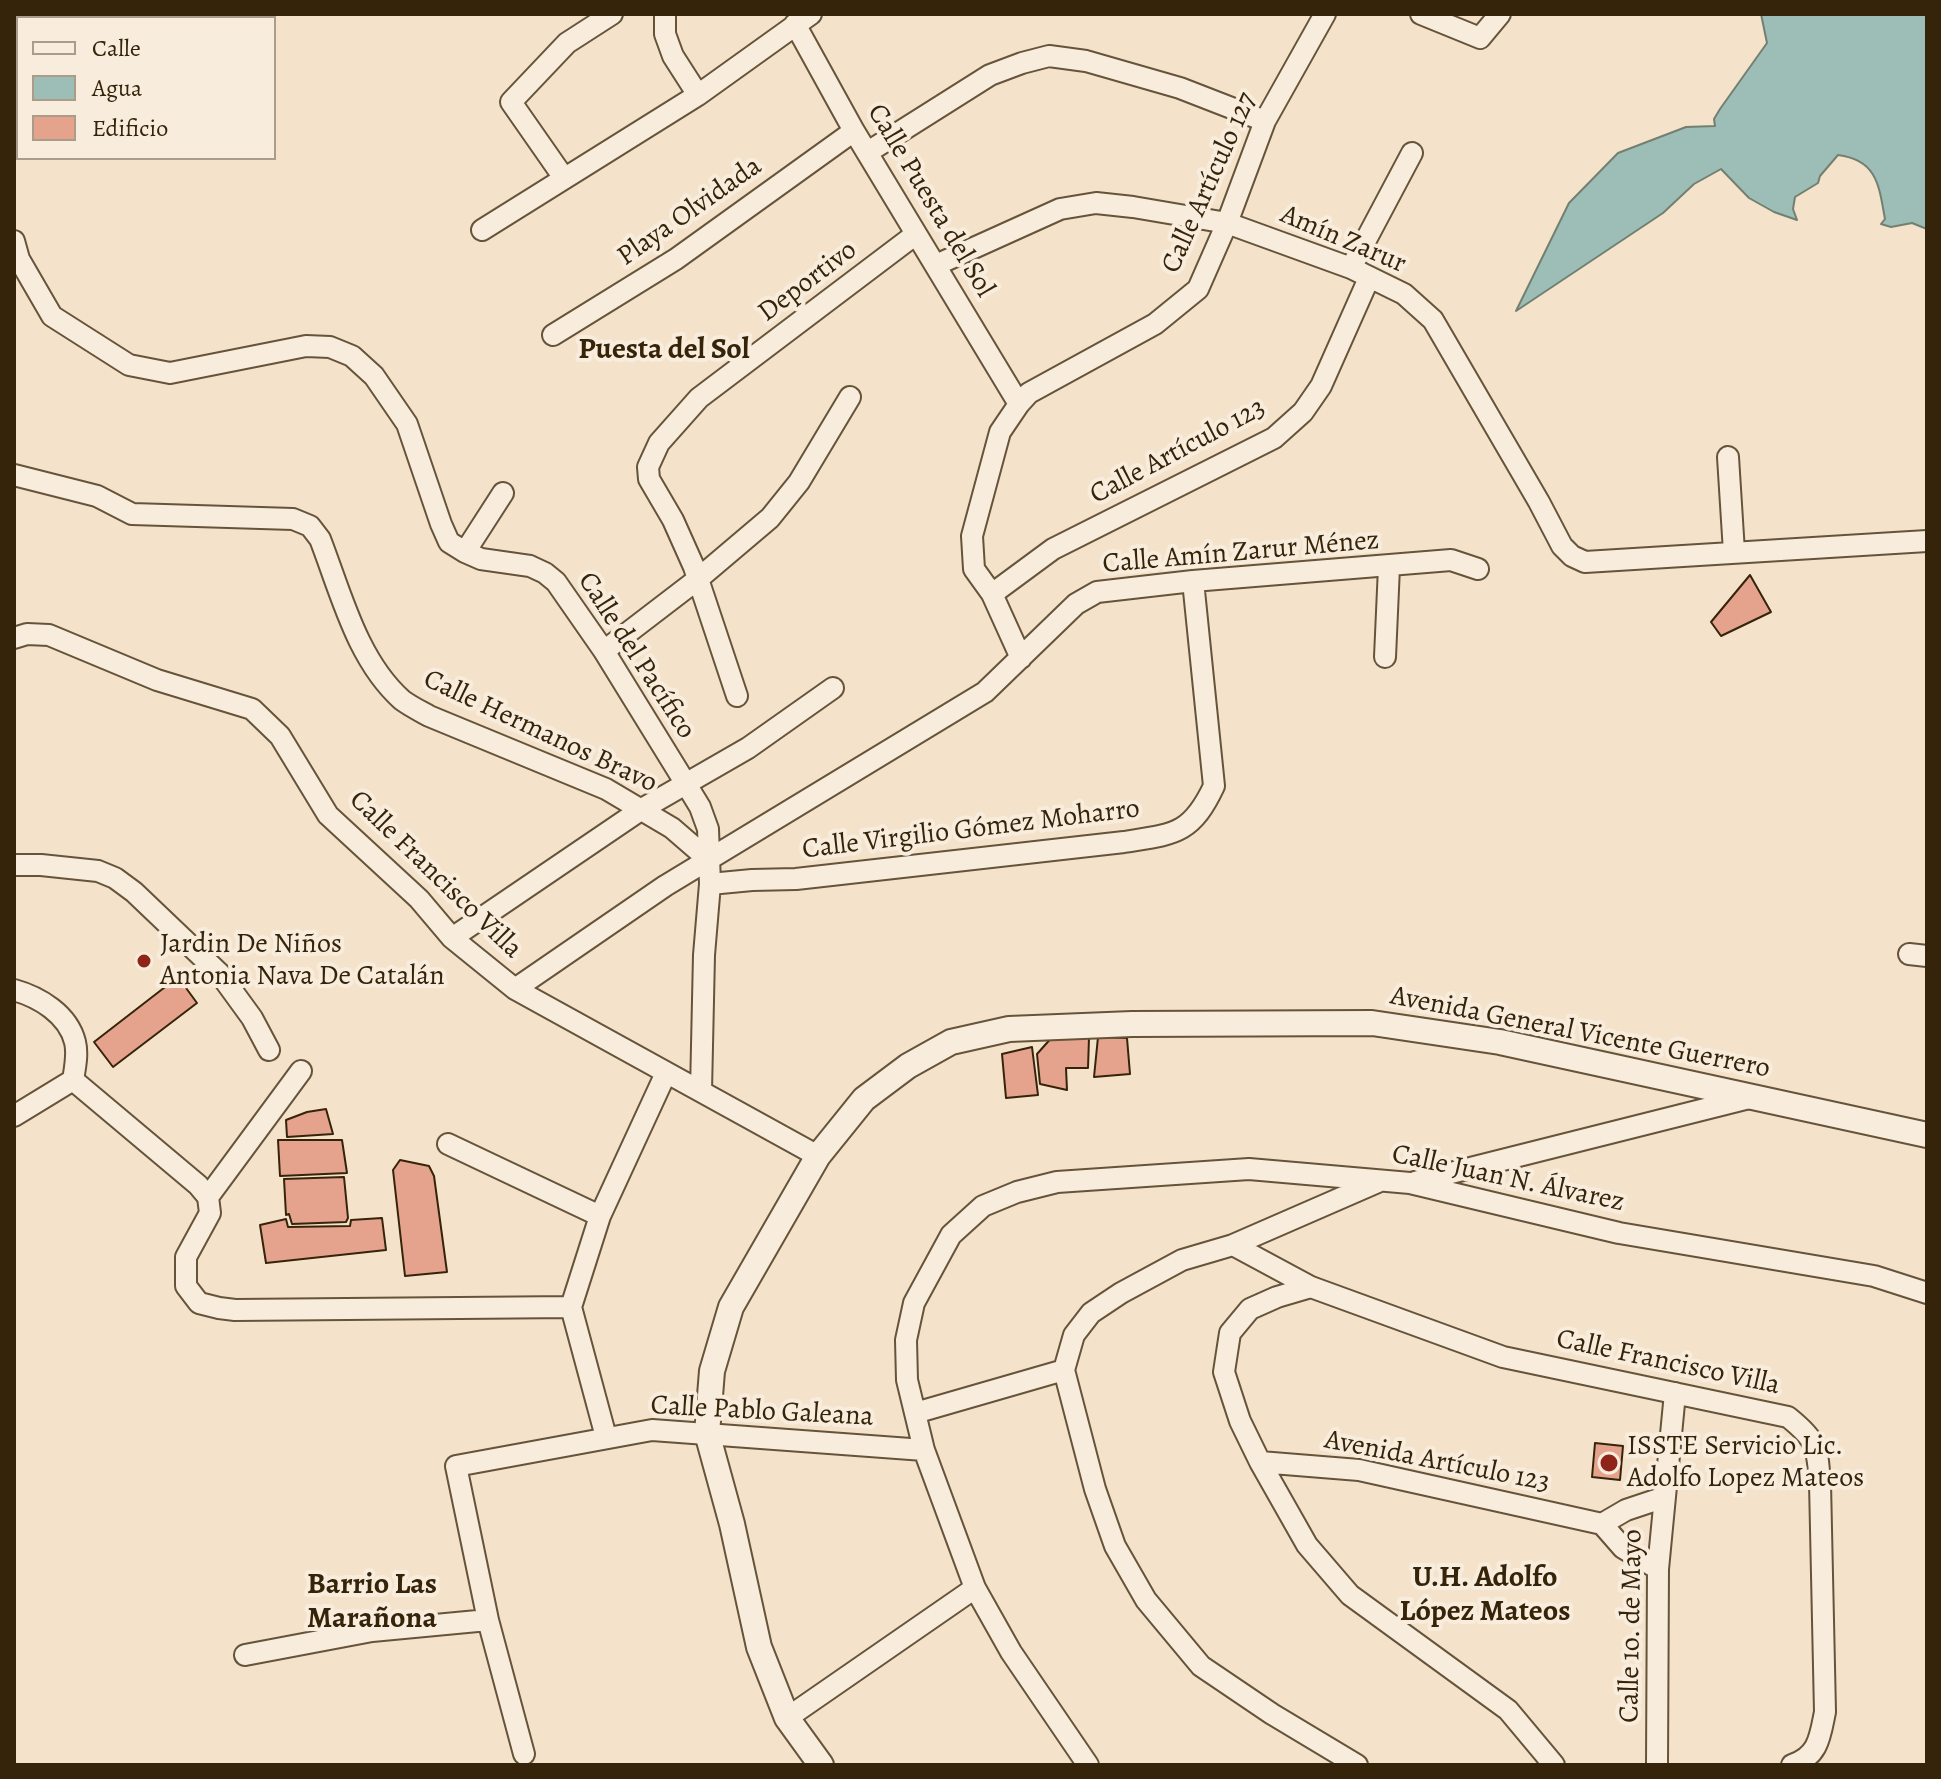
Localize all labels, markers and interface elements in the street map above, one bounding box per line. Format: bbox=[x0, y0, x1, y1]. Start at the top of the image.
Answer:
legend bbox=[16, 16, 276, 160]
text: Calle bbox=[92, 32, 141, 64]
text: Agua bbox=[92, 72, 142, 104]
street label: Calle Artículo 127 bbox=[1155, 88, 1265, 278]
street label: Calle Puesta del Sol bbox=[859, 98, 1001, 304]
text: Edificio bbox=[92, 112, 168, 144]
street label: Playa Olvidada bbox=[611, 150, 769, 274]
street label: Amín Zarur bbox=[1275, 198, 1411, 282]
street label: Deportivo bbox=[752, 234, 864, 330]
district label: Puesta del Sol bbox=[578, 333, 750, 369]
street label: Calle Artículo 123 bbox=[1085, 392, 1271, 512]
street label: Calle Amín Zarur Ménez bbox=[1101, 524, 1381, 582]
street label: Calle del Pacífico bbox=[570, 566, 702, 746]
street label: Calle Hermanos Bravo bbox=[418, 663, 662, 801]
street label: Calle Francisco Villa bbox=[342, 784, 528, 966]
street label: Calle Virgilio Gómez Moharro bbox=[800, 793, 1142, 867]
place label: Jardin De Niños Antonia Nava De Catalán bbox=[160, 928, 445, 994]
marker: Jardin De Niños Antonia Nava De Catalán bbox=[135, 952, 153, 970]
street label: Avenida General Vicente Guerrero bbox=[1387, 980, 1773, 1086]
street label: Calle Juan N. Álvarez bbox=[1389, 1138, 1627, 1220]
street label: Calle Francisco Villa bbox=[1553, 1323, 1783, 1403]
street label: Calle Pablo Galeana bbox=[650, 1389, 874, 1435]
street label: Avenida Artículo 123 bbox=[1322, 1424, 1552, 1500]
place label: ISSTE Servicio Lic. Adolfo Lopez Mateos bbox=[1627, 1430, 1864, 1496]
marker: ISSTE Servicio Lic. Adolfo Lopez Mateos bbox=[1598, 1452, 1620, 1474]
street label: Calle 1o. de Mayo bbox=[1614, 1529, 1650, 1723]
district label: U.H. Adolfo López Mateos bbox=[1400, 1561, 1570, 1632]
district label: Barrio Las Marañona bbox=[307, 1568, 437, 1638]

